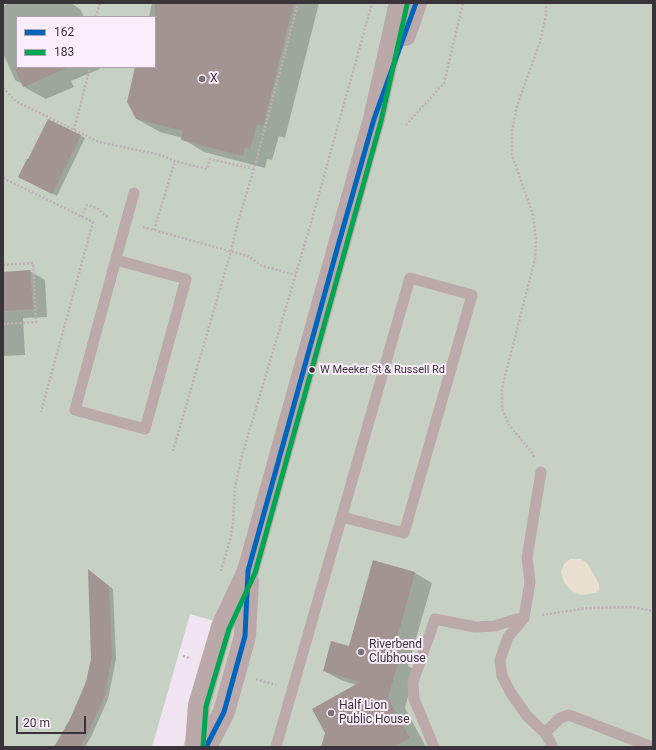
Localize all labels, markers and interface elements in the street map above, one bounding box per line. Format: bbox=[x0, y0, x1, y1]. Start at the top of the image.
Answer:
legend bbox=[16, 16, 156, 68]
text: 162 bbox=[54, 25, 74, 39]
text: 183 bbox=[54, 45, 74, 59]
place label: X bbox=[210, 72, 218, 86]
marker: X bbox=[197, 74, 207, 84]
place label: W Meeker St & Russell Rd bbox=[320, 363, 445, 377]
marker: W Meeker St & Russell Rd bbox=[307, 365, 317, 375]
place label: Riverbend Clubhouse bbox=[369, 638, 426, 666]
marker: Riverbend Clubhouse bbox=[356, 647, 366, 657]
place label: Half Lion Public House bbox=[339, 699, 410, 727]
scale bar bbox=[18, 708, 88, 734]
marker: Half Lion Public House bbox=[326, 708, 336, 718]
text: 20 m bbox=[23, 716, 50, 730]

